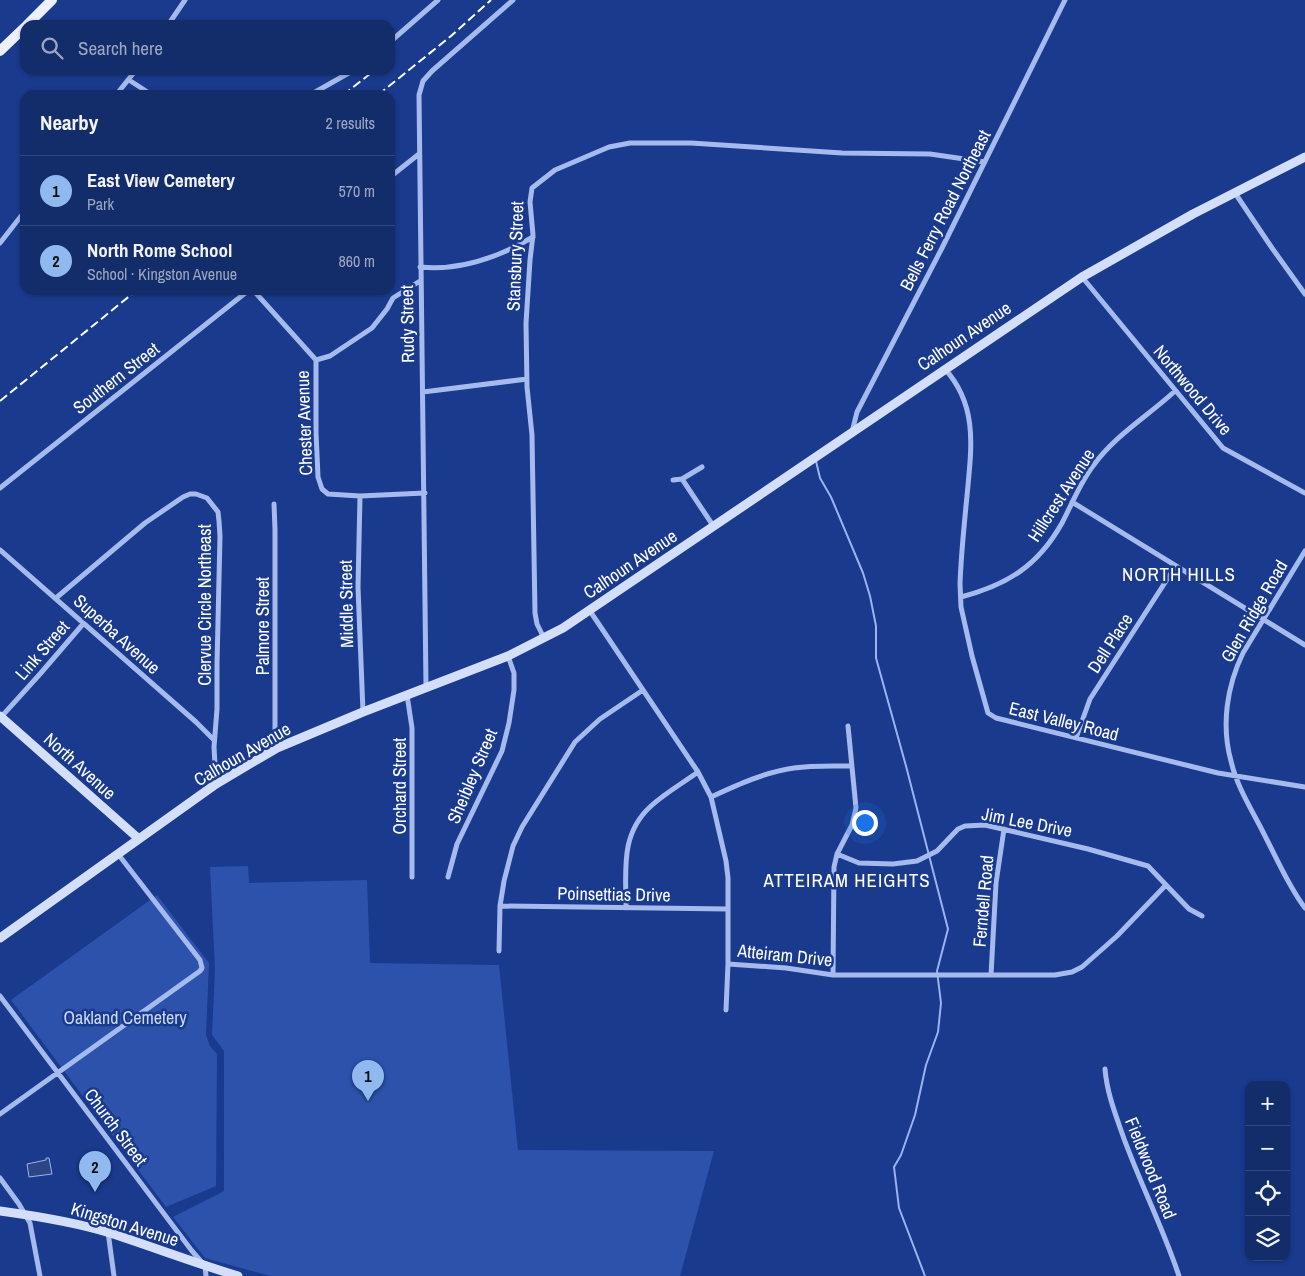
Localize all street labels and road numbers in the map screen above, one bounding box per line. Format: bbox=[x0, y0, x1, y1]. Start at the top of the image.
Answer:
street label: Bells Ferry Road Northeast bbox=[894, 125, 996, 295]
street label: Stansbury Street bbox=[501, 201, 529, 311]
street label: Rudy Street bbox=[394, 285, 420, 363]
street label: Calhoun Avenue bbox=[912, 295, 1016, 377]
street label: Southern Street bbox=[68, 336, 164, 420]
street label: Northwood Drive bbox=[1148, 340, 1238, 440]
street label: Chester Avenue bbox=[290, 370, 318, 476]
street label: Hillcrest Avenue bbox=[1022, 444, 1100, 546]
street label: Calhoun Avenue bbox=[578, 523, 682, 605]
street label: Clervue Circle Northeast bbox=[192, 524, 217, 686]
street label: Glen Ridge Road bbox=[1215, 555, 1293, 667]
street label: Middle Street bbox=[333, 560, 359, 648]
street label: Palmore Street bbox=[250, 577, 275, 675]
street label: Superba Avenue bbox=[68, 588, 166, 680]
street label: Dell Place bbox=[1081, 608, 1139, 678]
street label: Link Street bbox=[9, 615, 75, 685]
street label: East Valley Road bbox=[1007, 695, 1121, 747]
street label: Calhoun Avenue bbox=[189, 716, 295, 792]
street label: Sheibley Street bbox=[441, 725, 503, 827]
street label: North Avenue bbox=[38, 727, 122, 805]
street label: Orchard Street bbox=[387, 738, 412, 834]
street label: Jim Lee Drive bbox=[980, 801, 1074, 843]
street label: Ferndell Road bbox=[967, 854, 999, 948]
street label: Poinsettias Drive bbox=[557, 881, 671, 907]
street label: Atteiram Drive bbox=[735, 937, 834, 972]
street label: Church Street bbox=[79, 1083, 153, 1171]
street label: Fieldwood Road bbox=[1119, 1113, 1183, 1223]
street label: Kingston Avenue bbox=[68, 1196, 182, 1252]

